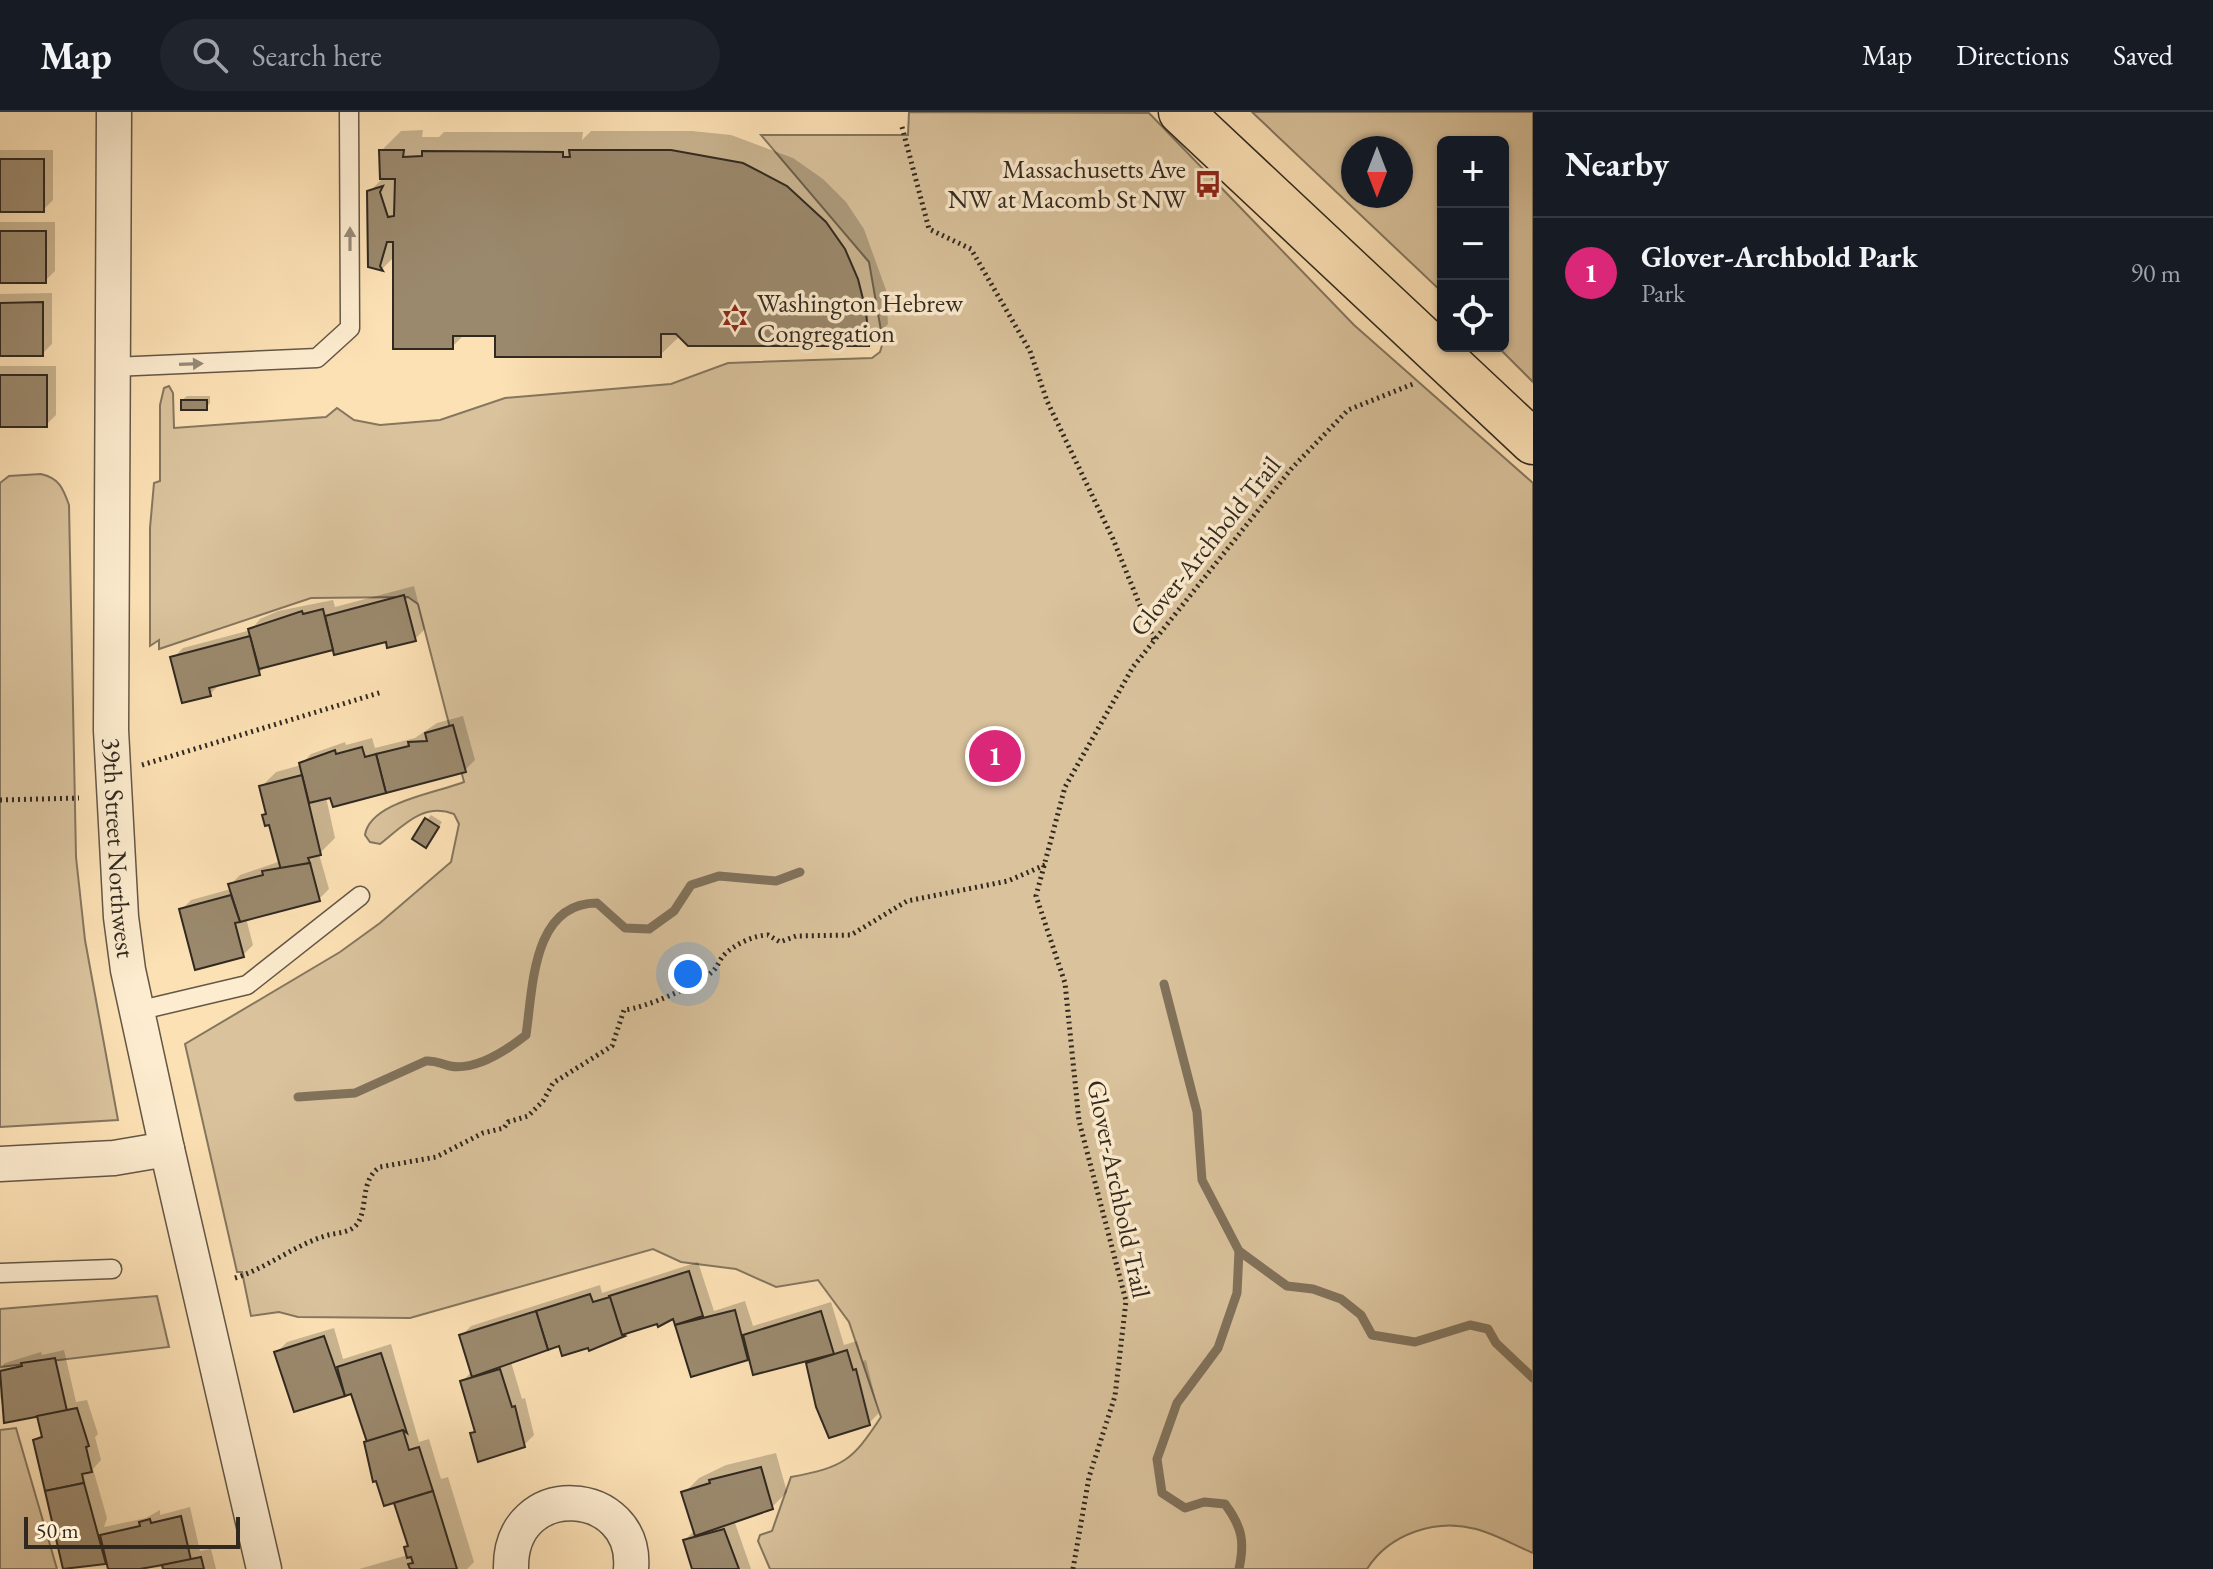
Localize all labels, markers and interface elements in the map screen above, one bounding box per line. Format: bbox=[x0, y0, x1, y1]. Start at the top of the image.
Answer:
search box bbox=[160, 19, 720, 91]
text: Map bbox=[40, 31, 112, 80]
icon: search bbox=[188, 33, 232, 77]
text: Search here bbox=[252, 36, 382, 75]
text: Map bbox=[1862, 37, 1912, 73]
text: Directions bbox=[1956, 37, 2069, 73]
text: Saved bbox=[2113, 37, 2173, 73]
north arrow bbox=[1341, 136, 1413, 208]
map controls bbox=[1437, 136, 1509, 352]
button: + bbox=[1437, 136, 1509, 208]
text: Nearby bbox=[1565, 142, 1669, 186]
place label: Massachusetts Ave NW at Macomb St NW bbox=[948, 152, 1187, 216]
bus stop icon: Massachusetts Ave NW at Macomb St NW bbox=[1193, 169, 1223, 199]
button: − bbox=[1437, 208, 1509, 280]
one-way arrow bbox=[343, 226, 356, 251]
text: Glover-Archbold Park bbox=[1641, 237, 1918, 276]
text: 1 bbox=[1584, 256, 1598, 290]
text: 90 m bbox=[2131, 256, 2181, 290]
text: Park bbox=[1641, 276, 1685, 310]
button: locate bbox=[1437, 280, 1509, 352]
place label: Washington Hebrew Congregation bbox=[757, 286, 963, 350]
synagogue icon: Washington Hebrew Congregation bbox=[720, 303, 750, 333]
one-way arrow bbox=[179, 357, 204, 370]
street label: Glover-Archbold Trail bbox=[1122, 449, 1288, 643]
pin: 1 bbox=[969, 726, 1021, 786]
street label: 39th Street Northwest bbox=[94, 737, 143, 960]
your location bbox=[668, 954, 708, 994]
street label: Glover-Archbold Trail bbox=[1079, 1077, 1159, 1301]
scale bar bbox=[24, 1513, 240, 1549]
text: 50 m bbox=[36, 1516, 79, 1545]

